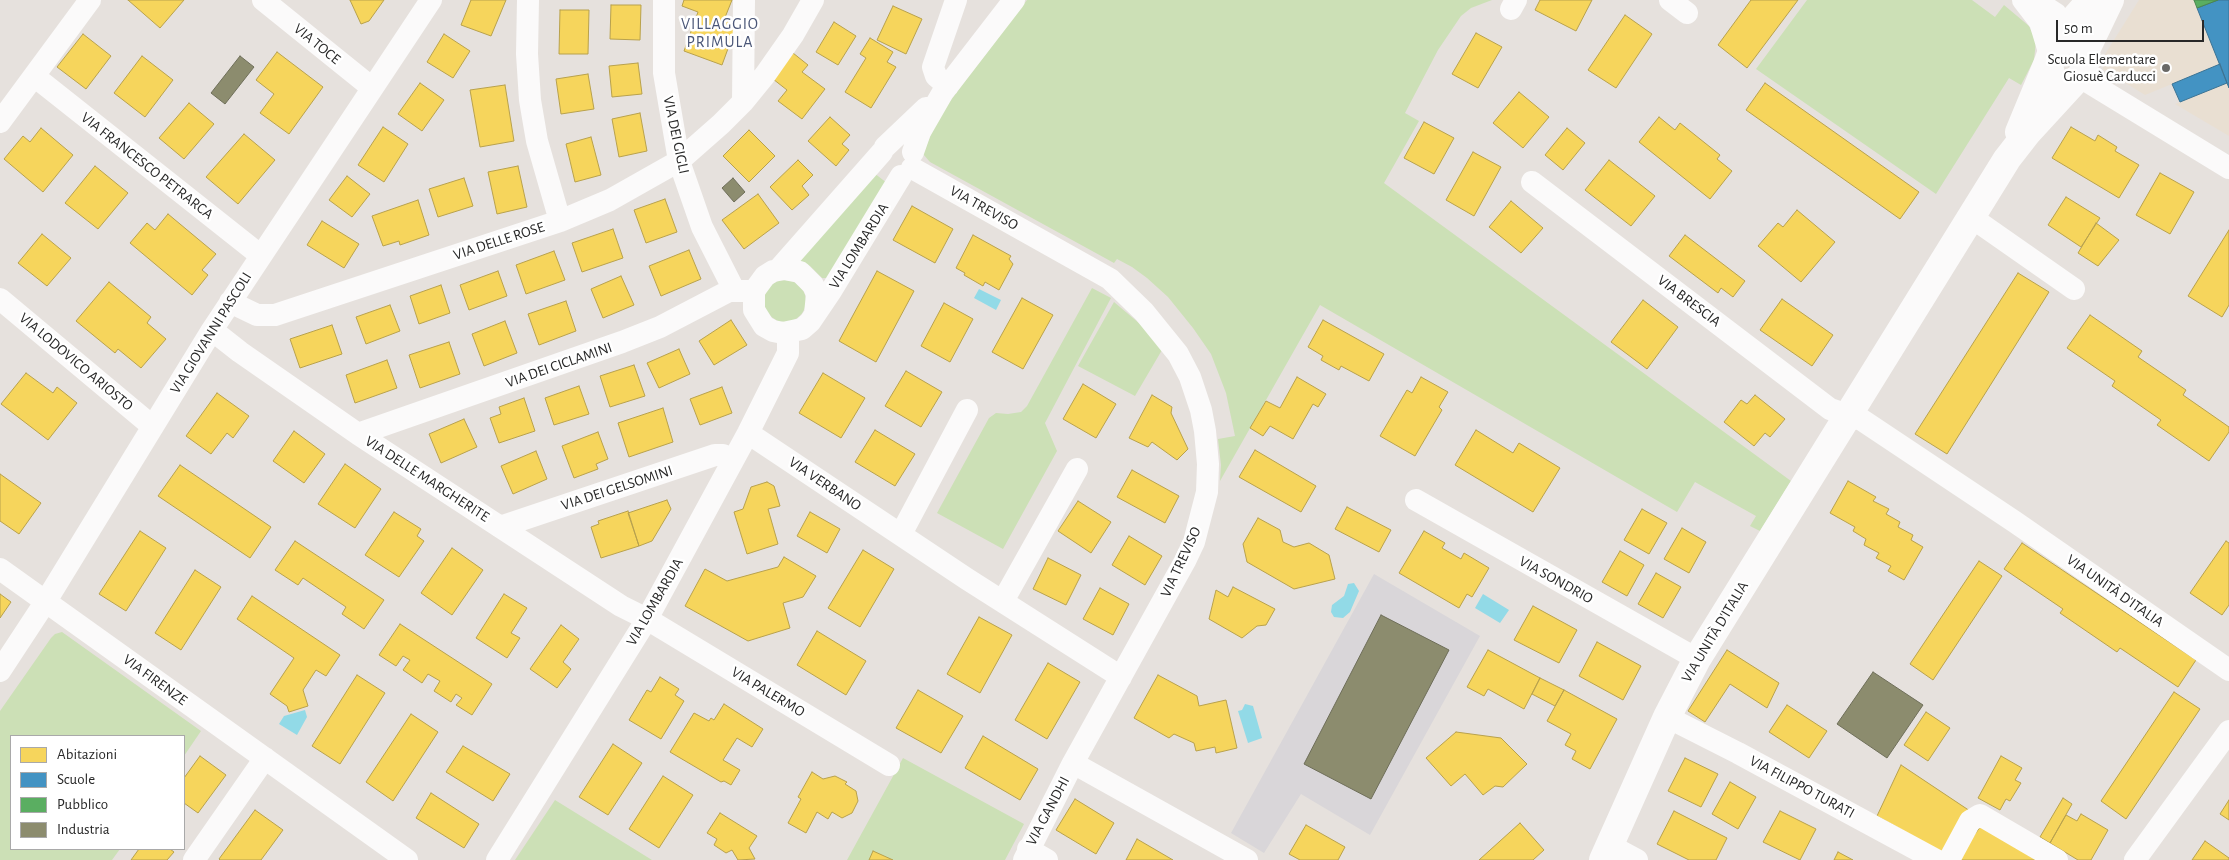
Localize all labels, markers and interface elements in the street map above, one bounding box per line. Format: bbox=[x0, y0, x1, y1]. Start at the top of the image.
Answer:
scale bar bbox=[2059, 10, 2206, 42]
district label: VILLAGGIO PRIMULA bbox=[680, 14, 760, 52]
street label: VIA TOCE bbox=[290, 20, 344, 68]
text: 50 m bbox=[2064, 21, 2093, 36]
place label: Scuola Elementare Giosuè Carducci bbox=[2048, 50, 2156, 85]
marker: Scuola Elementare Giosuè Carducci bbox=[2160, 62, 2172, 74]
street label: VIA DEI GIGLI bbox=[659, 94, 693, 176]
street label: VIA FRANCESCO PETRARCA bbox=[77, 109, 217, 223]
street label: VIA TREVISO bbox=[947, 182, 1021, 234]
street label: VIA LOMBARDIA bbox=[825, 200, 893, 292]
street label: VIA DELLE ROSE bbox=[451, 218, 547, 264]
street label: VIA GIOVANNI PASCOLI bbox=[166, 269, 256, 397]
street label: VIA BRESCIA bbox=[1654, 271, 1724, 331]
street label: VIA LODOVICO ARIOSTO bbox=[15, 309, 137, 415]
street label: VIA DEI CICLAMINI bbox=[503, 338, 615, 392]
street label: VIA DELLE MARGHERITE bbox=[361, 432, 493, 526]
street label: VIA VERBANO bbox=[785, 453, 865, 515]
street label: VIA DEI GELSOMINI bbox=[559, 461, 675, 515]
street label: VIA TREVISO bbox=[1157, 524, 1205, 600]
street label: VIA UNITÀ D'ITALIA bbox=[2063, 551, 2167, 631]
street label: VIA SONDRIO bbox=[1516, 552, 1596, 608]
street label: VIA LOMBARDIA bbox=[623, 555, 687, 649]
street label: VIA UNITÀ D'ITALIA bbox=[1678, 578, 1752, 686]
street label: VIA FIRENZE bbox=[119, 651, 191, 709]
street label: VIA PALERMO bbox=[728, 663, 808, 721]
legend bbox=[10, 735, 185, 850]
text: Abitazioni bbox=[57, 747, 117, 762]
street label: VIA FILIPPO TURATI bbox=[1746, 752, 1858, 822]
text: Scuole bbox=[57, 772, 95, 787]
street label: VIA GANDHI bbox=[1022, 773, 1074, 849]
text: Pubblico bbox=[57, 797, 108, 812]
text: Industria bbox=[57, 822, 110, 837]

